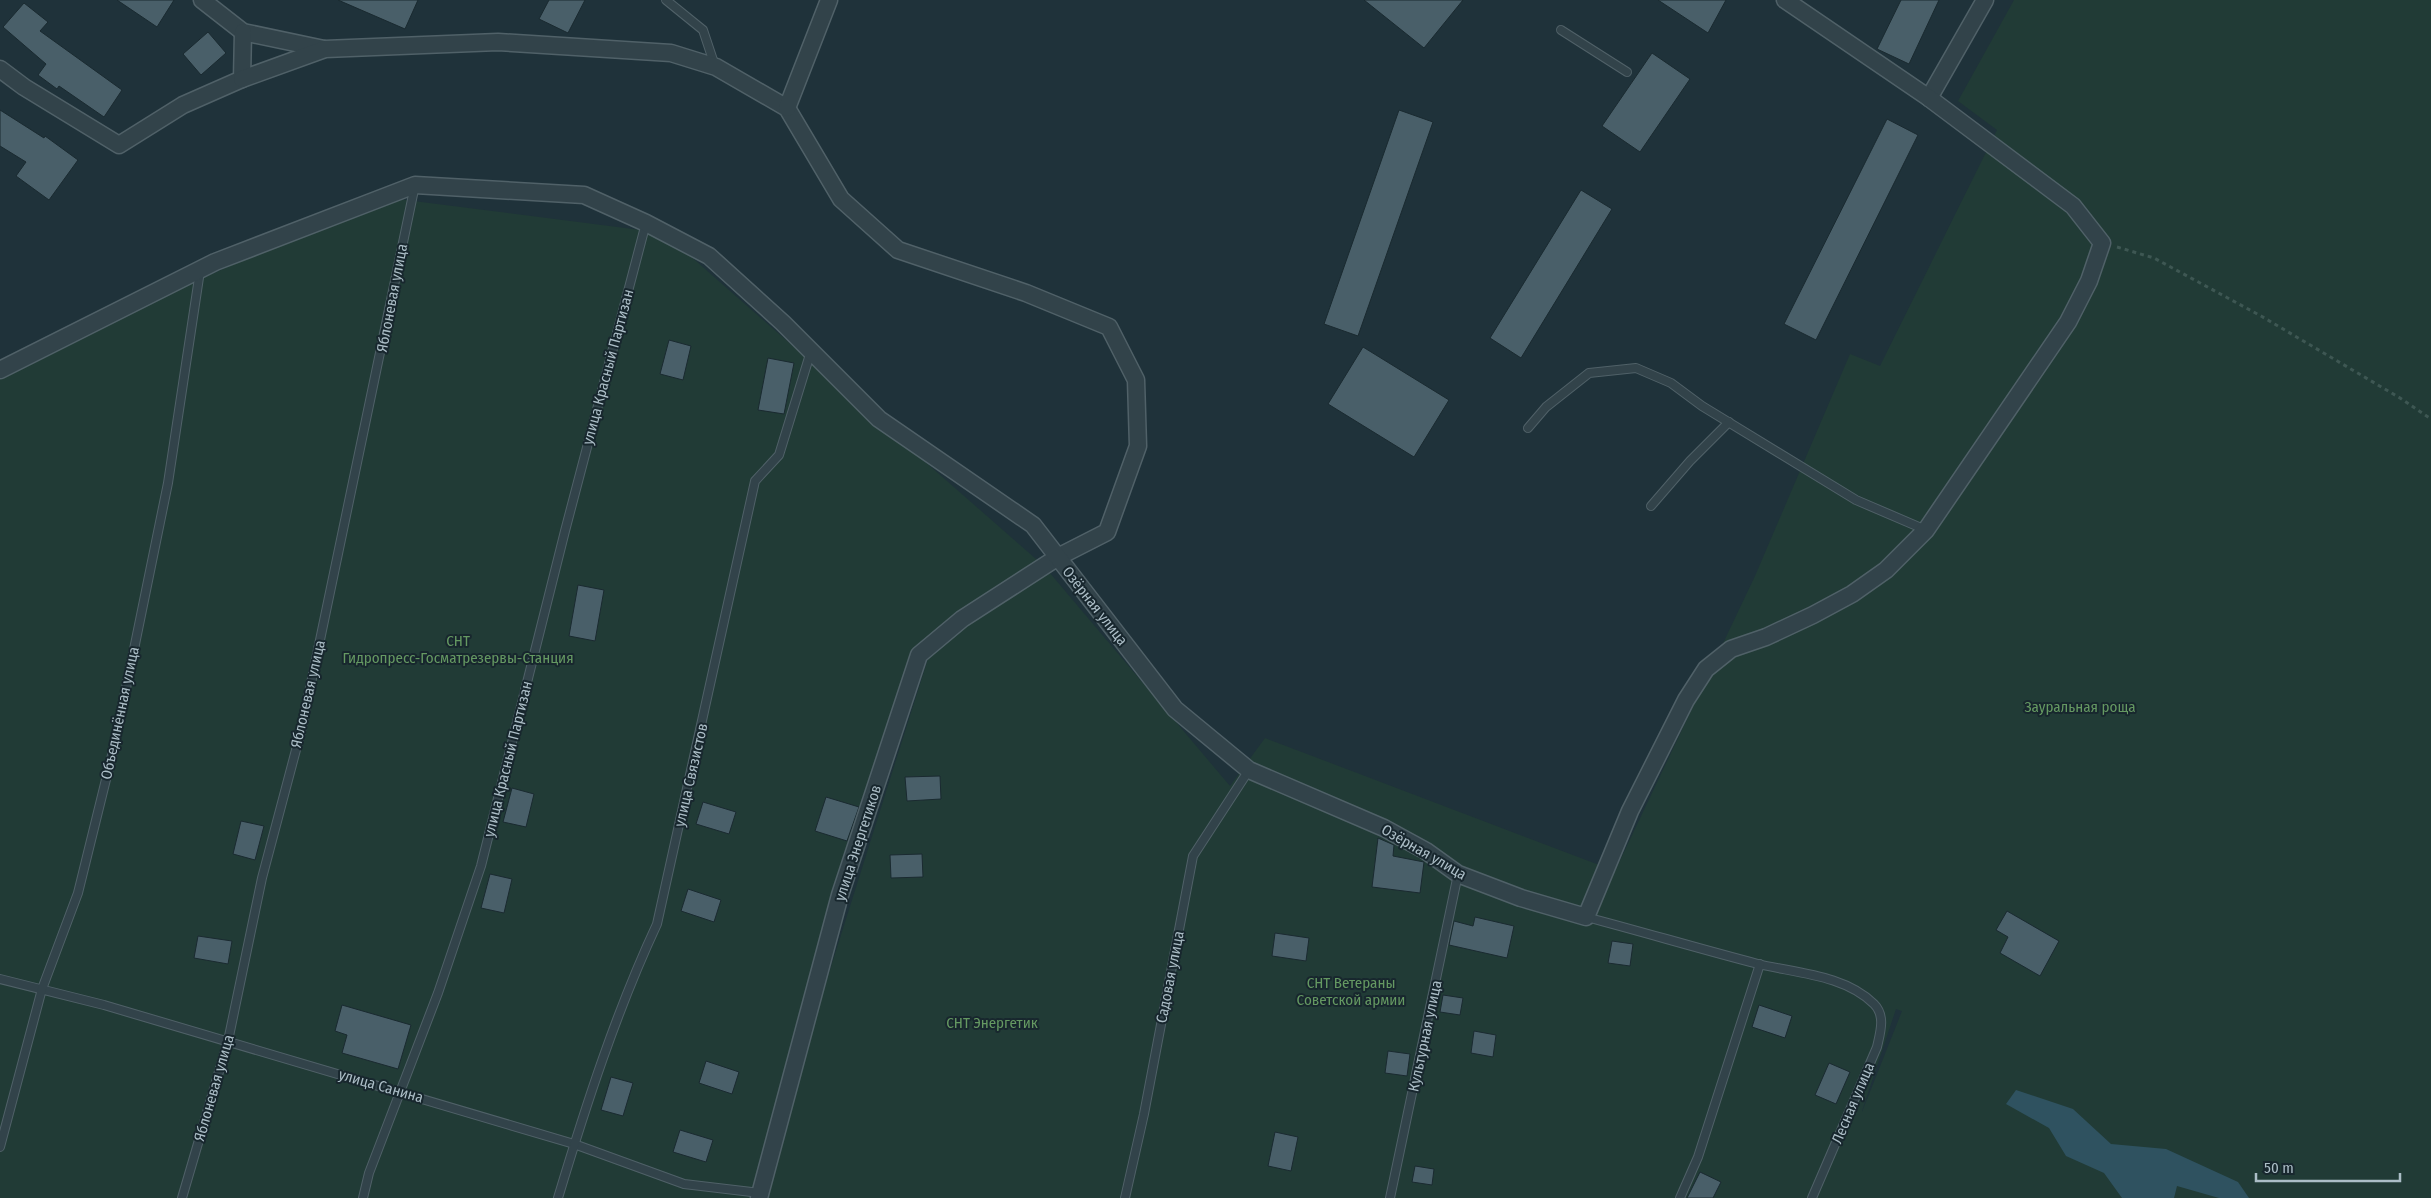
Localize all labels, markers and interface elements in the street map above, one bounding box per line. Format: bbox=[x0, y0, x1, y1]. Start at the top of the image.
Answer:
street label: Яблоневая улица bbox=[373, 242, 411, 354]
street label: улица Красный Партизан bbox=[579, 287, 637, 447]
street label: Озёрная улица bbox=[1059, 563, 1131, 649]
park label: СНТ Гидропресс-Госматрезервы-Станция bbox=[342, 632, 574, 667]
street label: Яблоневая улица bbox=[287, 638, 329, 750]
street label: Объединённая улица bbox=[97, 645, 143, 781]
street label: улица Красный Партизан bbox=[480, 679, 536, 839]
park label: Зауральная роща bbox=[2024, 698, 2136, 716]
street label: улица Связистов bbox=[670, 721, 712, 829]
street label: улица Энергетиков bbox=[831, 783, 885, 903]
street label: Озёрная улица bbox=[1378, 820, 1470, 884]
street label: Садовая улица bbox=[1152, 929, 1188, 1025]
park label: СНТ Ветераны Советской армии bbox=[1297, 974, 1405, 1009]
street label: Культурная улица bbox=[1404, 979, 1446, 1093]
park label: СНТ Энергетик bbox=[946, 1014, 1038, 1032]
street label: Яблоневая улица bbox=[190, 1033, 238, 1143]
street label: Лесная улица bbox=[1828, 1060, 1878, 1146]
street label: улица Санина bbox=[337, 1065, 425, 1107]
scale bar bbox=[2256, 1150, 2400, 1182]
text: 50 m bbox=[2264, 1159, 2294, 1177]

